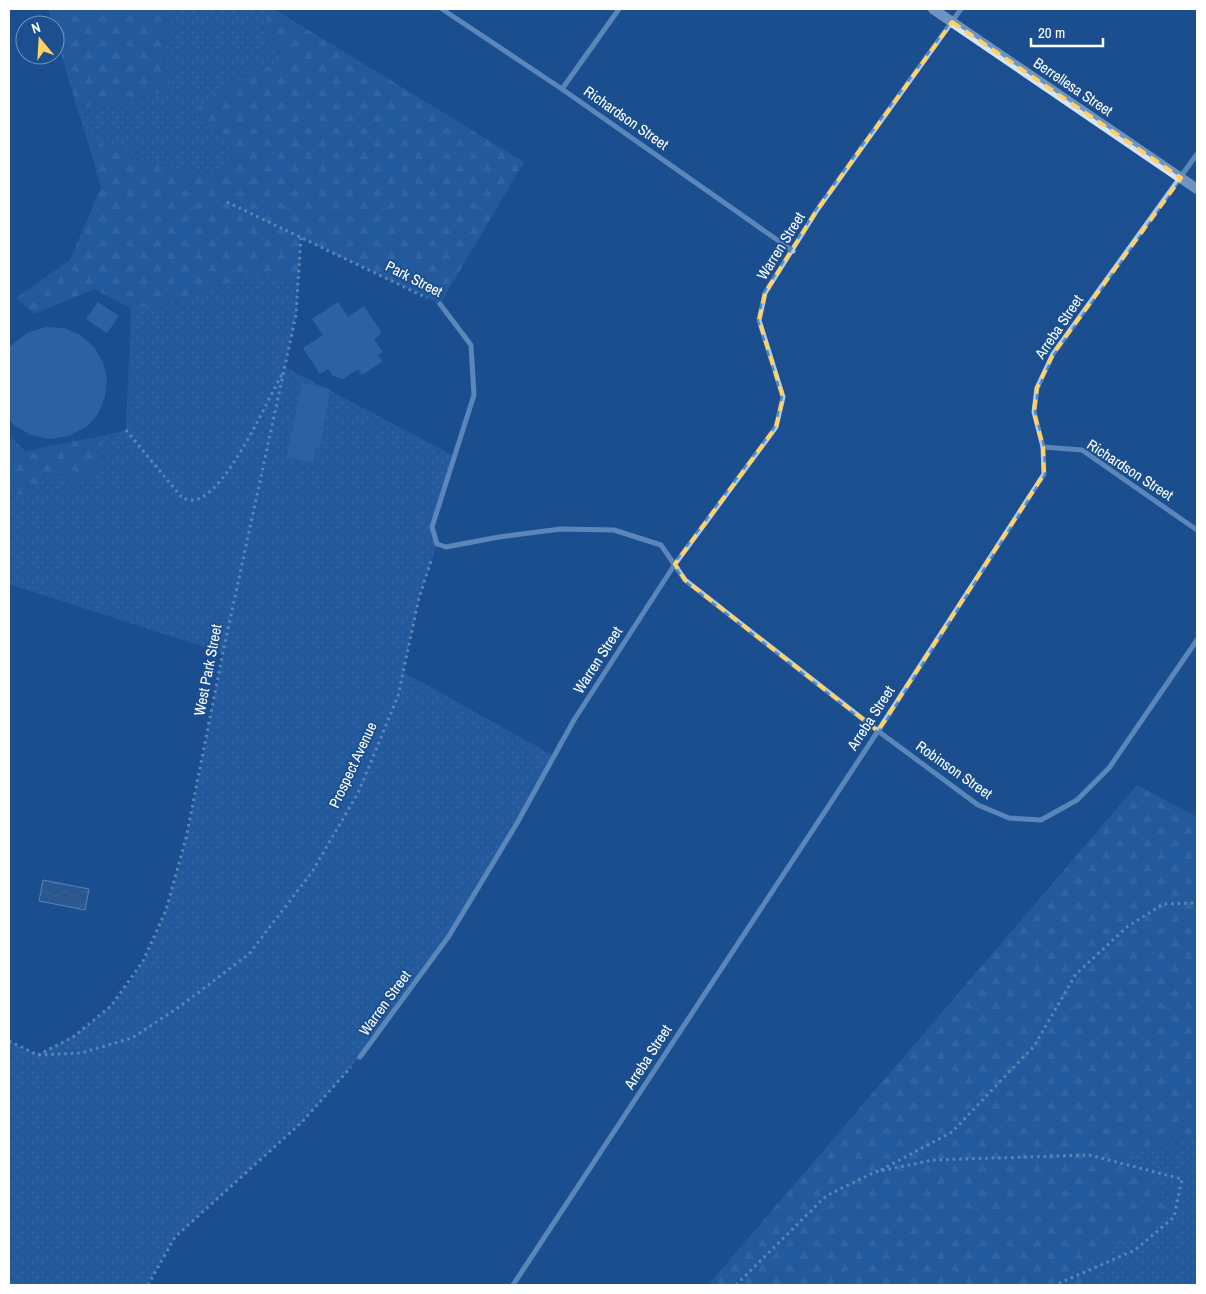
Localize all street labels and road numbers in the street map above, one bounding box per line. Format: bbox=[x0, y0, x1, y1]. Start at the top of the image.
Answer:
street label: Berrellesa Street bbox=[1029, 52, 1118, 121]
street label: Richardson Street bbox=[580, 81, 673, 155]
street label: Warren Street bbox=[752, 207, 810, 284]
street label: Park Street bbox=[382, 255, 447, 302]
street label: Arreba Street bbox=[1029, 290, 1088, 364]
street label: Richardson Street bbox=[1083, 434, 1178, 506]
street label: West Park Street bbox=[188, 622, 227, 717]
street label: Warren Street bbox=[568, 622, 627, 697]
street label: Arreba Street bbox=[841, 681, 900, 755]
street label: Prospect Avenue bbox=[323, 718, 382, 811]
street label: Robinson Street bbox=[912, 735, 997, 804]
street label: Warren Street bbox=[354, 965, 416, 1040]
street label: Arreba Street bbox=[618, 1020, 677, 1094]

